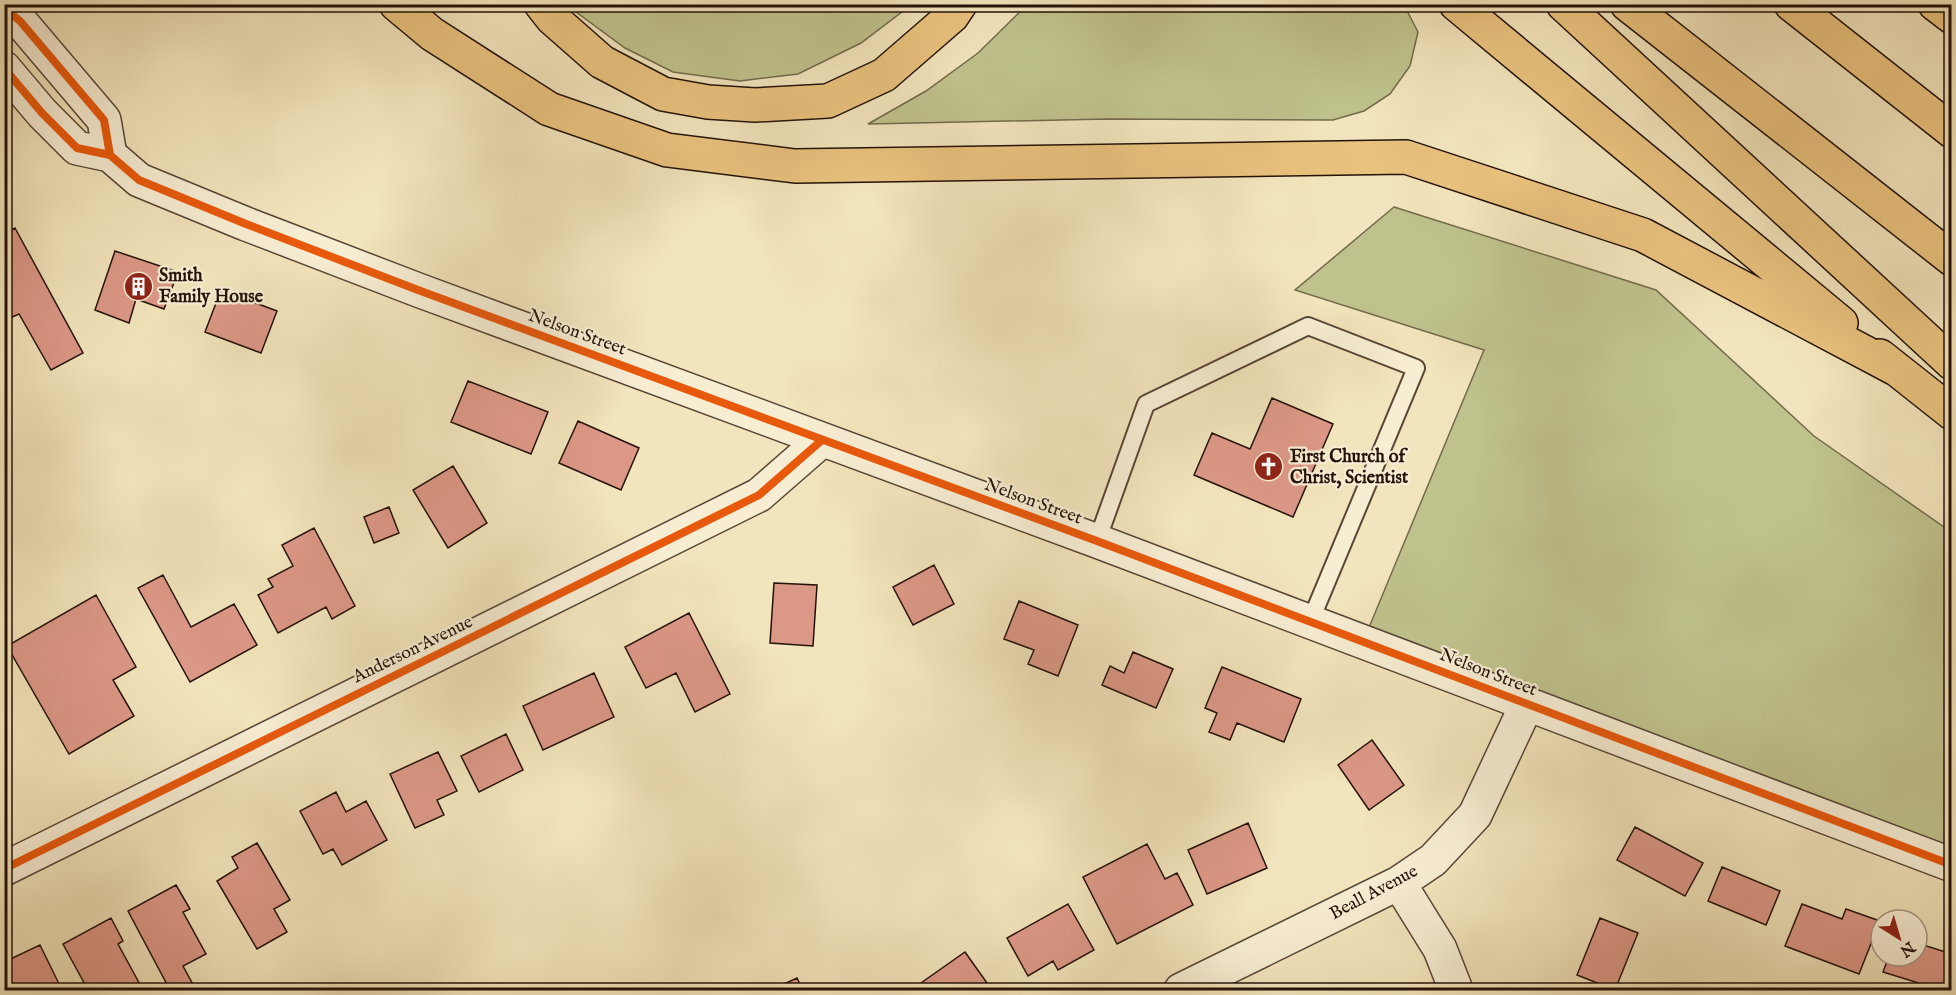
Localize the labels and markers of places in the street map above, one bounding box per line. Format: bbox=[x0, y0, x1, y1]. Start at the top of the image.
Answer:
place label: Smith Family House bbox=[159, 265, 264, 309]
building icon: Smith Family House bbox=[122, 270, 154, 302]
place label: First Church of Christ, Scientist bbox=[1290, 446, 1409, 490]
church icon: First Church of Christ, Scientist bbox=[1253, 451, 1285, 483]

